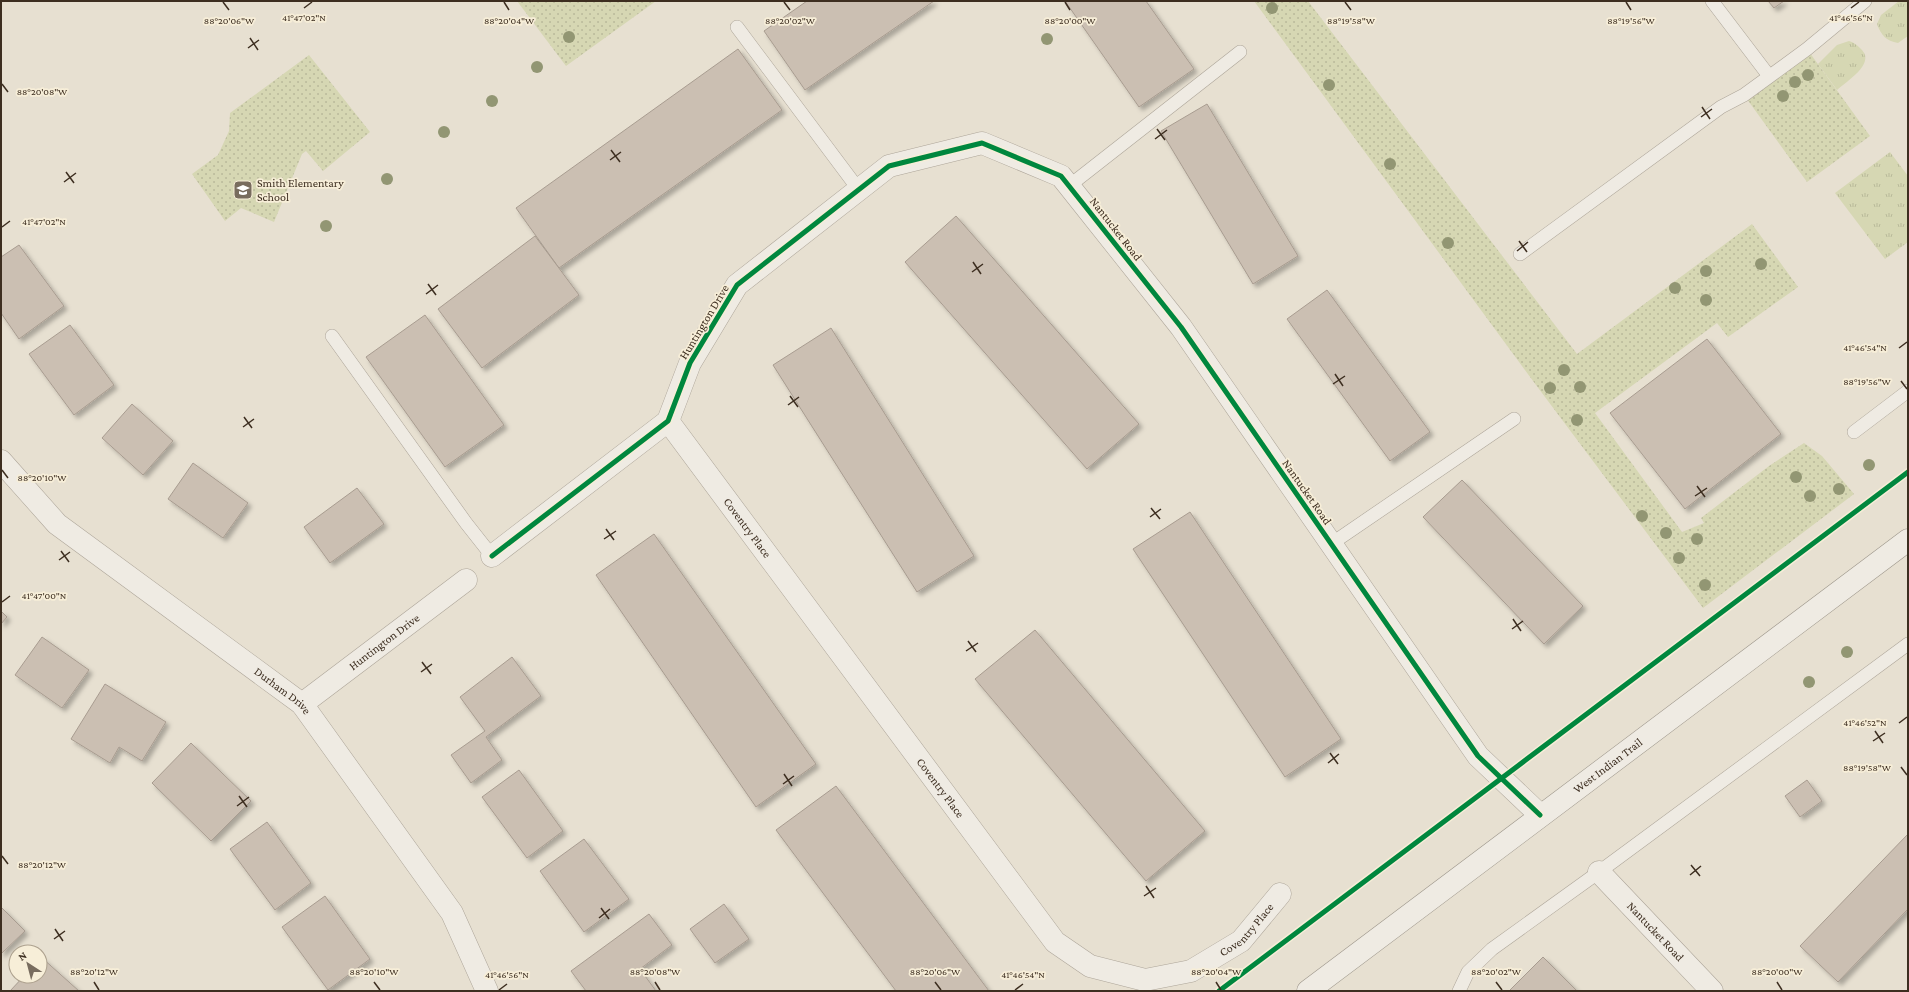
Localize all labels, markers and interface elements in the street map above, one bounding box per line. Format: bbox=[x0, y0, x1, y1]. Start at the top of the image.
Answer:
text: 41°47'02"N bbox=[282, 12, 326, 23]
text: 41°46'56"N bbox=[1829, 12, 1873, 23]
text: 88°20'06"W bbox=[204, 15, 255, 26]
text: 88°20'04"W bbox=[484, 15, 535, 26]
text: 88°20'02"W bbox=[765, 15, 816, 26]
text: 88°20'00"W bbox=[1045, 15, 1096, 26]
text: 88°19'58"W bbox=[1327, 15, 1376, 26]
text: 88°19'56"W bbox=[1607, 15, 1656, 26]
text: 88°20'08"W bbox=[17, 86, 68, 97]
place label: Smith Elementary School bbox=[257, 176, 344, 204]
school or university icon: Smith Elementary School bbox=[232, 179, 254, 201]
street label: Nantucket Road bbox=[1087, 195, 1146, 264]
text: 41°47'02"N bbox=[22, 216, 66, 227]
street label: Huntington Drive bbox=[676, 282, 732, 362]
text: 41°46'54"N bbox=[1843, 342, 1887, 353]
text: 88°19'56"W bbox=[1843, 376, 1892, 387]
street label: Nantucket Road bbox=[1279, 457, 1335, 528]
text: 88°20'10"W bbox=[18, 472, 67, 483]
street label: Coventry Place bbox=[720, 495, 774, 561]
text: 41°47'00"N bbox=[22, 590, 67, 601]
street label: Huntington Drive bbox=[346, 611, 422, 673]
street label: Durham Drive bbox=[251, 664, 314, 717]
text: 41°46'52"N bbox=[1843, 717, 1887, 728]
street label: West Indian Trail bbox=[1570, 735, 1645, 796]
street label: Coventry Place bbox=[914, 755, 967, 821]
text: 88°19'58"W bbox=[1843, 762, 1892, 773]
text: 88°20'12"W bbox=[18, 859, 67, 870]
street label: Nantucket Road bbox=[1624, 899, 1687, 965]
street label: Coventry Place bbox=[1217, 900, 1277, 959]
north arrow bbox=[8, 944, 48, 984]
text: N bbox=[16, 949, 29, 963]
text: 88°20'12"W bbox=[70, 966, 119, 977]
text: 88°20'10"W bbox=[350, 966, 399, 977]
text: 88°20'08"W bbox=[630, 966, 681, 977]
text: 88°20'06"W bbox=[910, 966, 961, 977]
text: 88°20'04"W bbox=[1191, 966, 1242, 977]
text: 88°20'02"W bbox=[1471, 966, 1522, 977]
text: 88°20'00"W bbox=[1752, 966, 1803, 977]
text: 41°46'56"N bbox=[485, 969, 529, 980]
text: 41°46'54"N bbox=[1001, 969, 1045, 980]

